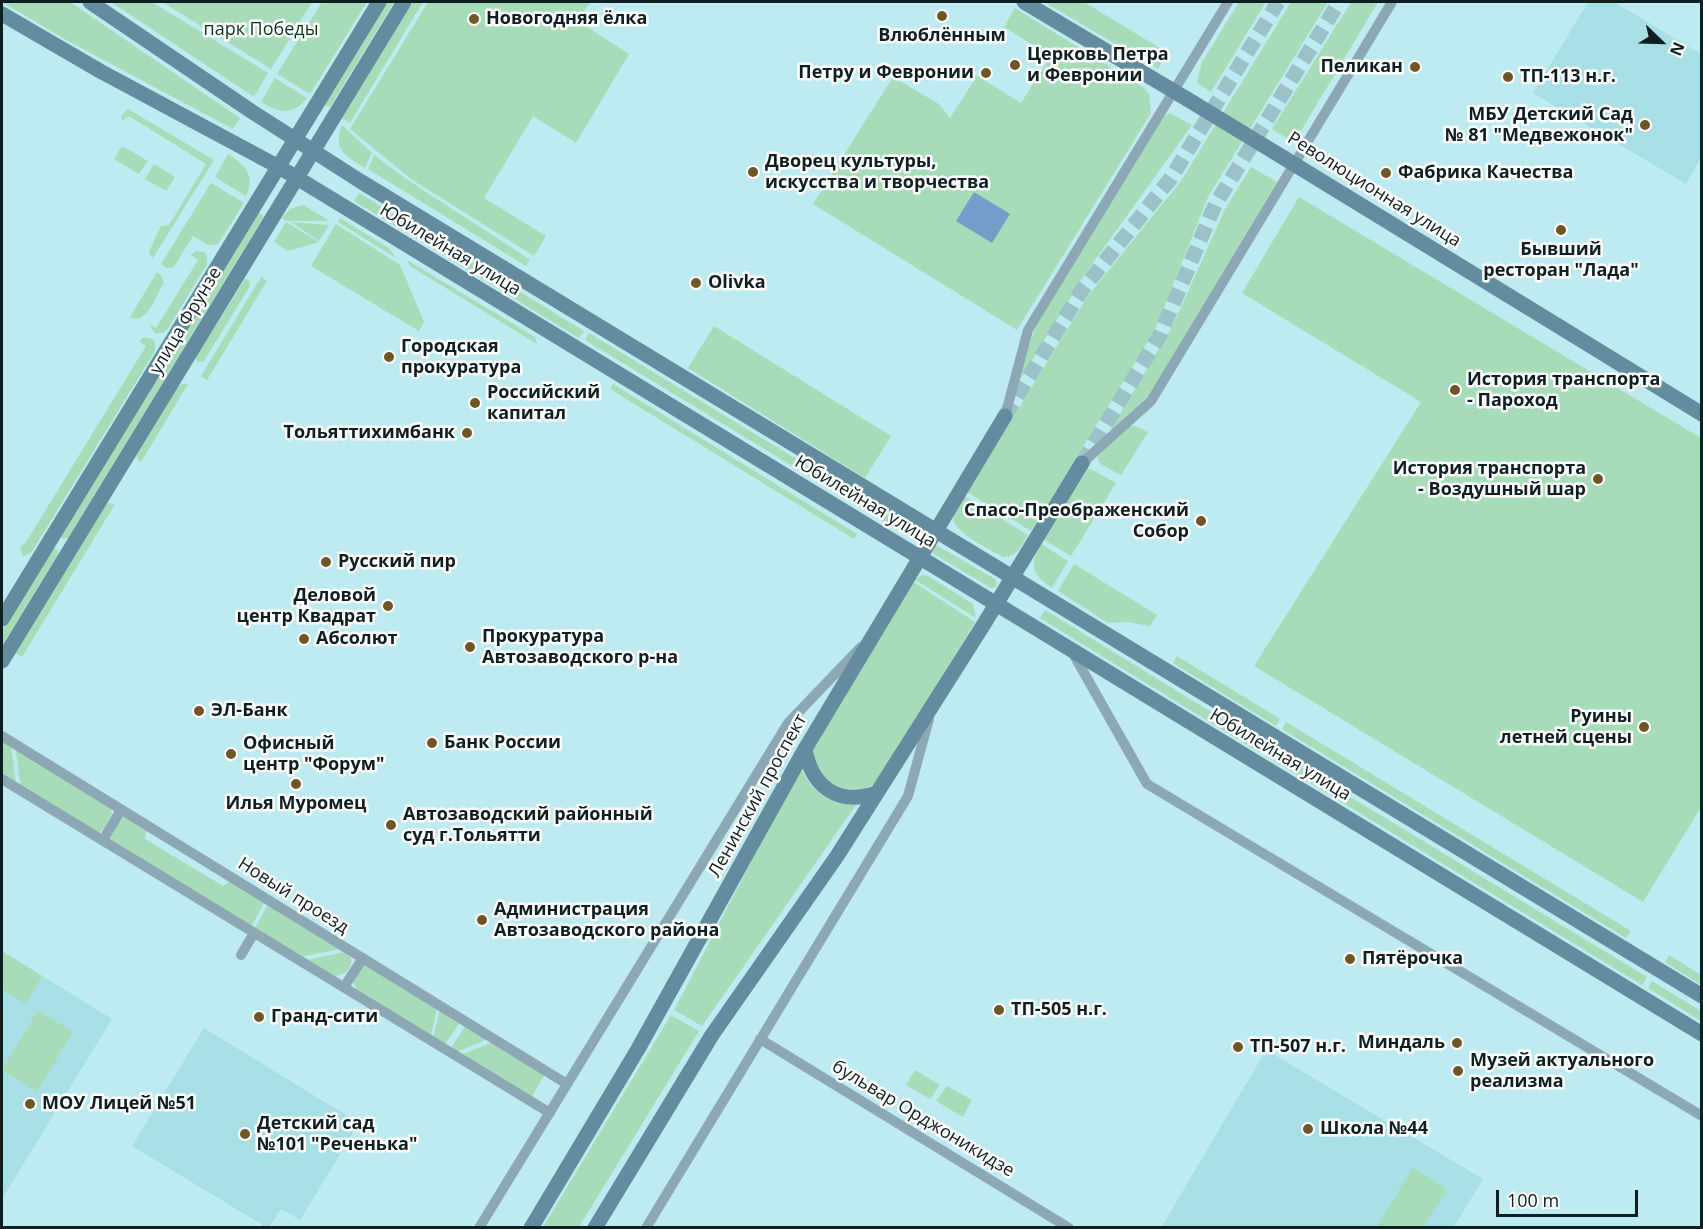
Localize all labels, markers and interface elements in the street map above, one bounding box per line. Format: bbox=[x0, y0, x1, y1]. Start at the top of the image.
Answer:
place label: Новогодняя ёлка bbox=[486, 8, 647, 30]
marker: Влюблённым bbox=[935, 9, 949, 23]
marker: Новогодняя ёлка bbox=[467, 12, 481, 26]
north arrow bbox=[1631, 12, 1691, 72]
park label: парк Победы bbox=[203, 19, 319, 41]
place label: Влюблённым bbox=[878, 25, 1006, 47]
text: N bbox=[1665, 39, 1690, 59]
place label: Церковь Петра и Февронии bbox=[1027, 44, 1169, 86]
place label: Пеликан bbox=[1320, 56, 1403, 78]
marker: Церковь Петра и Февронии bbox=[1008, 58, 1022, 72]
marker: Пеликан bbox=[1408, 60, 1422, 74]
place label: Петру и Февронии bbox=[798, 62, 974, 84]
marker: Петру и Февронии bbox=[979, 66, 993, 80]
place label: ТП-113 н.г. bbox=[1520, 66, 1616, 88]
marker: ТП-113 н.г. bbox=[1501, 70, 1515, 84]
place label: МБУ Детский Сад № 81 "Медвежонок" bbox=[1445, 104, 1633, 146]
marker: МБУ Детский Сад № 81 "Медвежонок" bbox=[1638, 118, 1652, 132]
street label: Революционная улица bbox=[1283, 128, 1465, 252]
place label: Дворец культуры, искусства и творчества bbox=[765, 151, 989, 194]
place label: Фабрика Качества bbox=[1398, 162, 1573, 184]
marker: Дворец культуры, искусства и творчества bbox=[746, 165, 760, 179]
marker: Фабрика Качества bbox=[1379, 166, 1393, 180]
street label: Юбилейная улица bbox=[375, 199, 525, 301]
marker: Бывший ресторан "Лада" bbox=[1554, 223, 1568, 237]
place label: Бывший ресторан "Лада" bbox=[1483, 239, 1639, 282]
street label: улица Фрунзе bbox=[146, 263, 226, 379]
place label: Olivka bbox=[708, 272, 766, 294]
marker: Olivka bbox=[689, 276, 703, 290]
place label: Городская прокуратура bbox=[401, 336, 521, 378]
marker: Городская прокуратура bbox=[382, 350, 396, 364]
place label: История транспорта - Пароход bbox=[1467, 369, 1660, 412]
place label: Российский капитал bbox=[487, 382, 600, 424]
marker: История транспорта - Пароход bbox=[1448, 383, 1462, 397]
marker: Российский капитал bbox=[468, 396, 482, 410]
place label: Тольяттихимбанк bbox=[284, 422, 455, 444]
marker: Тольяттихимбанк bbox=[460, 426, 474, 440]
street label: Юбилейная улица bbox=[790, 451, 940, 553]
place label: История транспорта - Воздушный шар bbox=[1393, 458, 1586, 500]
marker: История транспорта - Воздушный шар bbox=[1591, 472, 1605, 486]
place label: Спасо-Преображенский Собор bbox=[964, 500, 1189, 542]
marker: Спасо-Преображенский Собор bbox=[1194, 514, 1208, 528]
place label: Русский пир bbox=[338, 551, 456, 573]
marker: Русский пир bbox=[319, 555, 333, 569]
place label: Деловой центр Квадрат bbox=[237, 585, 376, 628]
marker: Деловой центр Квадрат bbox=[381, 599, 395, 613]
place label: Прокуратура Автозаводского р-на bbox=[482, 626, 678, 668]
place label: Абсолют bbox=[316, 628, 397, 650]
marker: Абсолют bbox=[297, 632, 311, 646]
marker: Прокуратура Автозаводского р-на bbox=[463, 640, 477, 654]
place label: ЭЛ-Банк bbox=[211, 700, 288, 722]
marker: ЭЛ-Банк bbox=[192, 704, 206, 718]
street label: Юбилейная улица bbox=[1205, 704, 1355, 806]
place label: Руины летней сцены bbox=[1500, 706, 1632, 748]
street label: Ленинский проспект bbox=[704, 711, 812, 881]
marker: Руины летней сцены bbox=[1637, 720, 1651, 734]
place label: Банк России bbox=[444, 732, 561, 754]
place label: Офисный центр "Форум" bbox=[243, 733, 384, 776]
marker: Банк России bbox=[425, 736, 439, 750]
marker: Офисный центр "Форум" bbox=[224, 747, 238, 761]
marker: Илья Муромец bbox=[289, 777, 303, 791]
place label: Илья Муромец bbox=[226, 793, 366, 815]
place label: Автозаводский районный суд г.Тольятти bbox=[403, 804, 653, 846]
marker: Автозаводский районный суд г.Тольятти bbox=[384, 818, 398, 832]
street label: Новый проезд bbox=[234, 853, 352, 939]
place label: Администрация Автозаводского района bbox=[494, 899, 719, 942]
marker: Администрация Автозаводского района bbox=[475, 913, 489, 927]
place label: Пятёрочка bbox=[1362, 948, 1463, 970]
marker: Пятёрочка bbox=[1343, 952, 1357, 966]
place label: ТП-505 н.г. bbox=[1011, 999, 1107, 1021]
marker: ТП-505 н.г. bbox=[992, 1003, 1006, 1017]
place label: Гранд-сити bbox=[271, 1006, 378, 1028]
marker: Гранд-сити bbox=[252, 1010, 266, 1024]
place label: Миндаль bbox=[1358, 1032, 1445, 1054]
place label: ТП-507 н.г. bbox=[1250, 1036, 1346, 1058]
marker: Миндаль bbox=[1450, 1036, 1464, 1050]
marker: ТП-507 н.г. bbox=[1231, 1040, 1245, 1054]
place label: Музей актуального реализма bbox=[1470, 1050, 1654, 1092]
street label: бульвар Орджоникидзе bbox=[828, 1056, 1018, 1182]
marker: Музей актуального реализма bbox=[1451, 1064, 1465, 1078]
place label: МОУ Лицей №51 bbox=[42, 1093, 196, 1115]
marker: МОУ Лицей №51 bbox=[23, 1097, 37, 1111]
place label: Детский сад №101 "Реченька" bbox=[257, 1113, 417, 1156]
place label: Школа №44 bbox=[1320, 1118, 1428, 1140]
marker: Школа №44 bbox=[1301, 1122, 1315, 1136]
marker: Детский сад №101 "Реченька" bbox=[238, 1127, 252, 1141]
scale bar bbox=[1499, 1178, 1642, 1216]
text: 100 m bbox=[1507, 1188, 1559, 1212]

